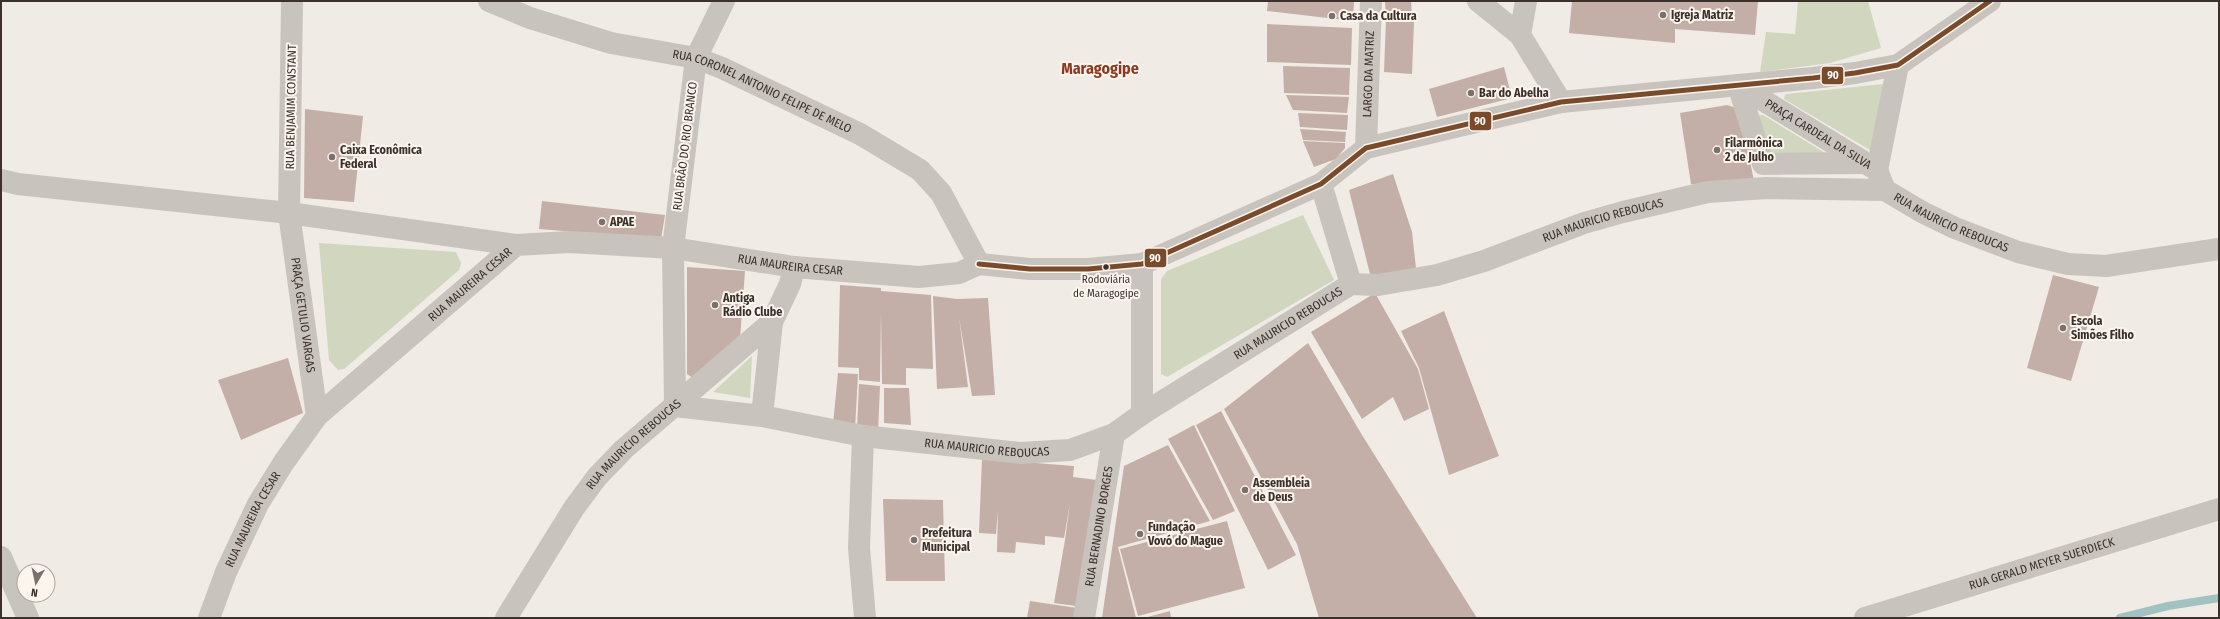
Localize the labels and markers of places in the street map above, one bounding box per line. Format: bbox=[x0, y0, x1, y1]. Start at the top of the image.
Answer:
place label: Igreja Matriz bbox=[1671, 8, 1733, 22]
place label: Casa da Cultura bbox=[1340, 9, 1417, 23]
marker: Igreja Matriz bbox=[1658, 10, 1668, 20]
marker: Casa da Cultura bbox=[1327, 11, 1337, 21]
place label: Bar do Abelha bbox=[1479, 86, 1549, 100]
marker: Bar do Abelha bbox=[1466, 88, 1476, 98]
place label: Filarmônica 2 de Julho bbox=[1724, 136, 1783, 164]
place label: Caixa Econômica Federal bbox=[340, 143, 422, 171]
marker: Filarmônica 2 de Julho bbox=[1712, 145, 1722, 155]
marker: Caixa Econômica Federal bbox=[327, 152, 337, 162]
place label: APAE bbox=[609, 215, 635, 229]
marker: APAE bbox=[597, 217, 607, 227]
marker: Rodoviária de Maragogipe bbox=[1101, 262, 1111, 272]
place label: Rodoviária de Maragogipe bbox=[1073, 273, 1139, 300]
place label: Antiga Rádio Clube bbox=[722, 291, 782, 319]
marker: Antiga Rádio Clube bbox=[710, 300, 720, 310]
place label: Escola Simões Filho bbox=[2071, 314, 2134, 342]
marker: Escola Simões Filho bbox=[2058, 323, 2068, 333]
place label: Assembleia de Deus bbox=[1252, 476, 1310, 504]
marker: Assembleia de Deus bbox=[1240, 485, 1250, 495]
place label: Fundação Vovó do Mague bbox=[1147, 520, 1223, 548]
place label: Prefeitura Municipal bbox=[922, 526, 972, 554]
marker: Fundação Vovó do Mague bbox=[1135, 529, 1145, 539]
marker: Prefeitura Municipal bbox=[909, 535, 919, 545]

